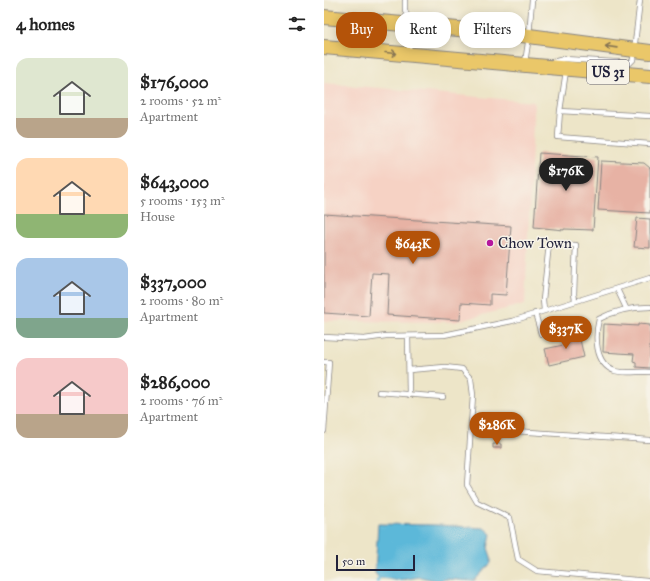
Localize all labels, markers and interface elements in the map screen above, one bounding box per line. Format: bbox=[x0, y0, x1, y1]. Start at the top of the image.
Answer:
chip: Buy bbox=[336, 12, 387, 48]
chip: Rent bbox=[395, 12, 451, 48]
chip: Filters bbox=[459, 12, 525, 48]
icon: filters bbox=[286, 13, 308, 35]
text: 4 homes bbox=[16, 14, 75, 35]
one-way arrow bbox=[605, 43, 618, 51]
one-way arrow bbox=[384, 49, 397, 57]
road number: US 31 bbox=[587, 60, 629, 84]
text: $176,000 bbox=[140, 72, 209, 93]
icon: home bbox=[48, 74, 96, 122]
text: 2 rooms · 52 m² bbox=[140, 93, 221, 109]
text: Apartment bbox=[140, 109, 198, 125]
pin: $176K bbox=[538, 158, 594, 192]
text: $176K bbox=[548, 163, 584, 179]
text: $643,000 bbox=[140, 172, 209, 193]
icon: home bbox=[48, 174, 96, 222]
text: 5 rooms · 153 m² bbox=[140, 193, 225, 209]
text: House bbox=[140, 209, 175, 225]
pin: $643K bbox=[385, 231, 441, 265]
place label: Chow Town bbox=[498, 234, 572, 252]
text: $643K bbox=[395, 236, 431, 252]
marker: Chow Town bbox=[485, 238, 495, 248]
text: $337,000 bbox=[140, 272, 207, 293]
icon: home bbox=[48, 274, 96, 322]
text: 2 rooms · 80 m² bbox=[140, 293, 223, 309]
text: Apartment bbox=[140, 309, 198, 325]
pin: $337K bbox=[538, 316, 594, 350]
text: $337K bbox=[549, 321, 583, 337]
text: $286,000 bbox=[140, 372, 210, 393]
icon: home bbox=[48, 374, 96, 422]
text: 2 rooms · 76 m² bbox=[140, 393, 222, 409]
text: Apartment bbox=[140, 409, 198, 425]
pin: $286K bbox=[469, 412, 525, 446]
text: $286K bbox=[478, 417, 516, 433]
scale bar bbox=[336, 553, 415, 572]
text: 50 m bbox=[342, 555, 365, 568]

